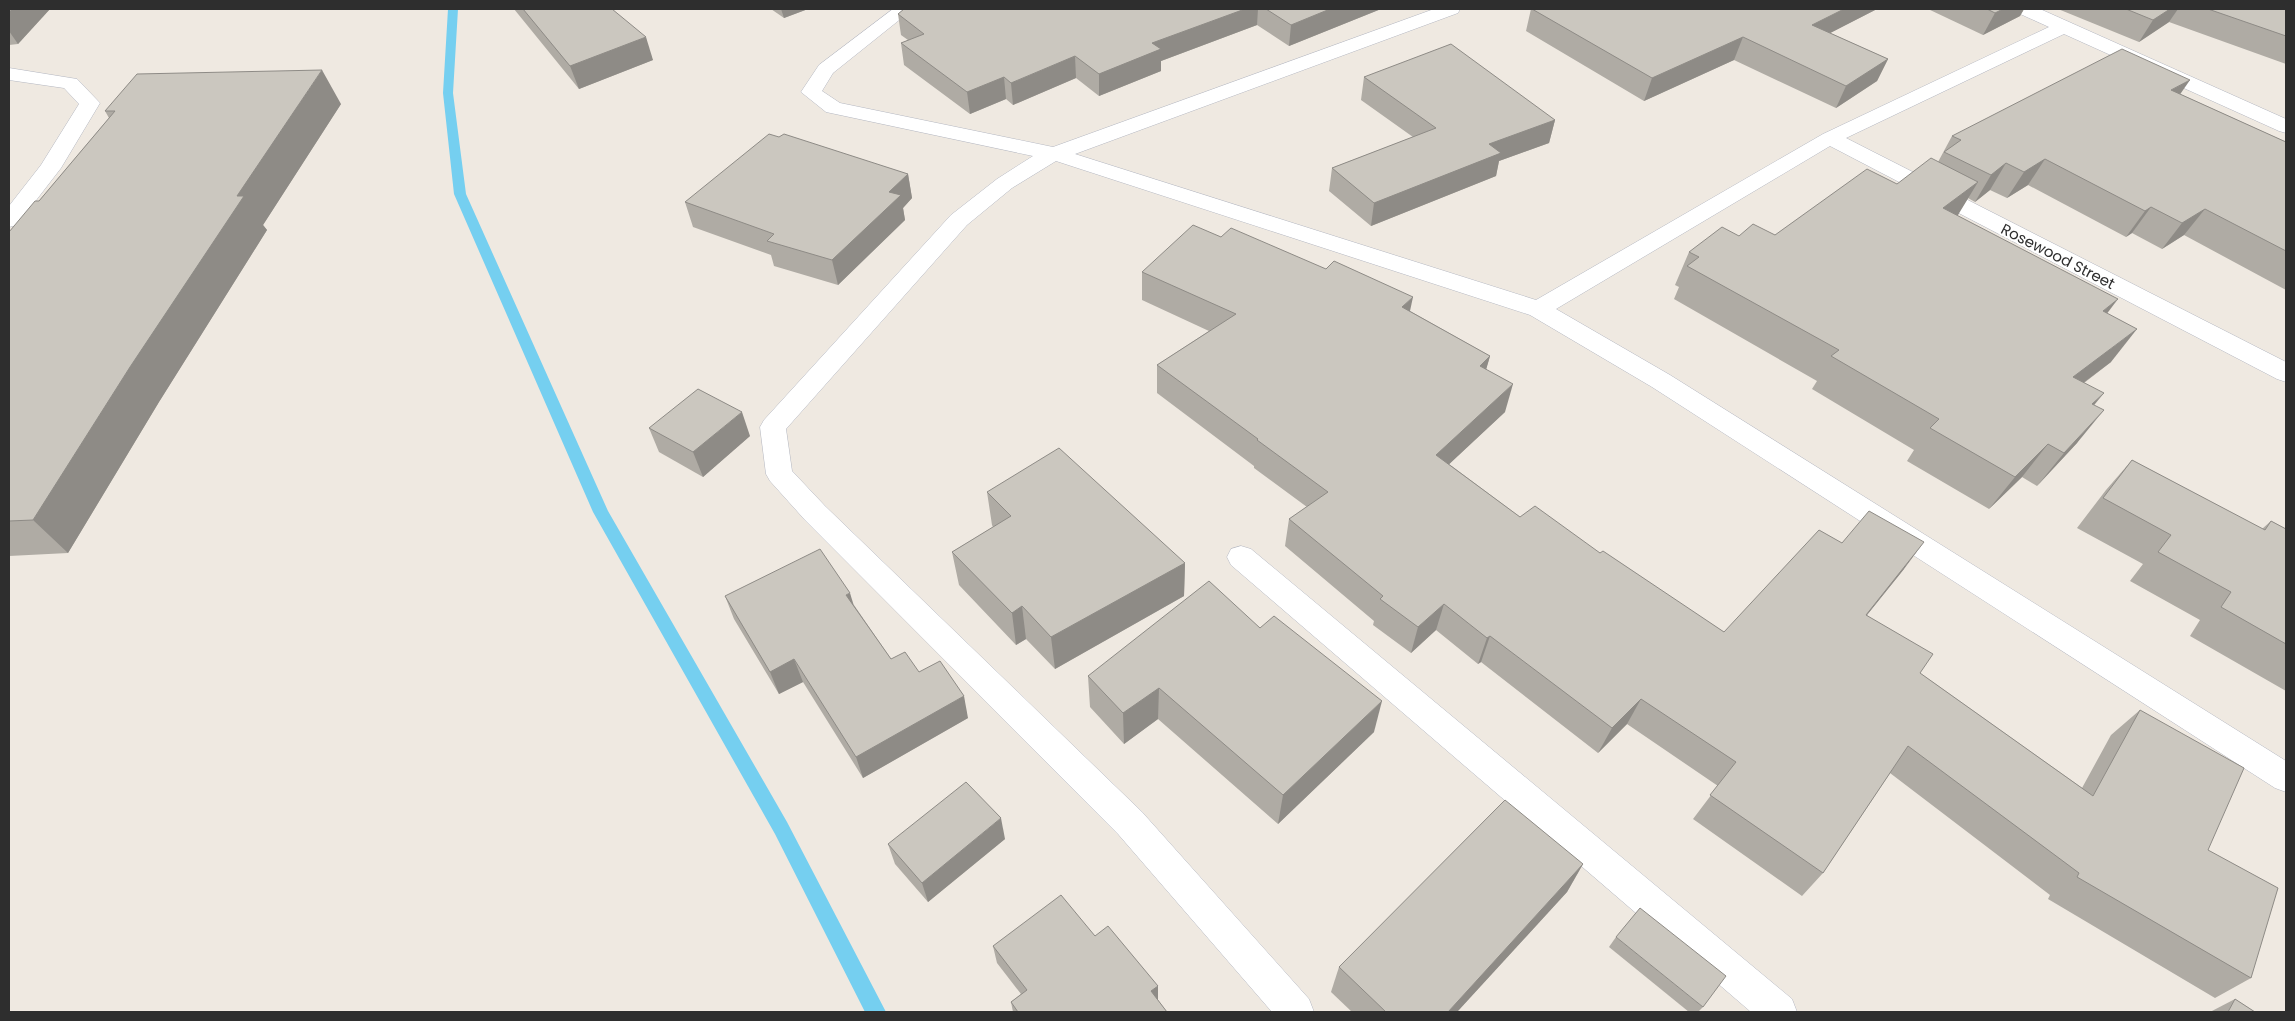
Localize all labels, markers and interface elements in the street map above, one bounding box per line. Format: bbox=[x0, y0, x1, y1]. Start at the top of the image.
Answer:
street label: Rosewood Street bbox=[1997, 218, 2119, 294]

